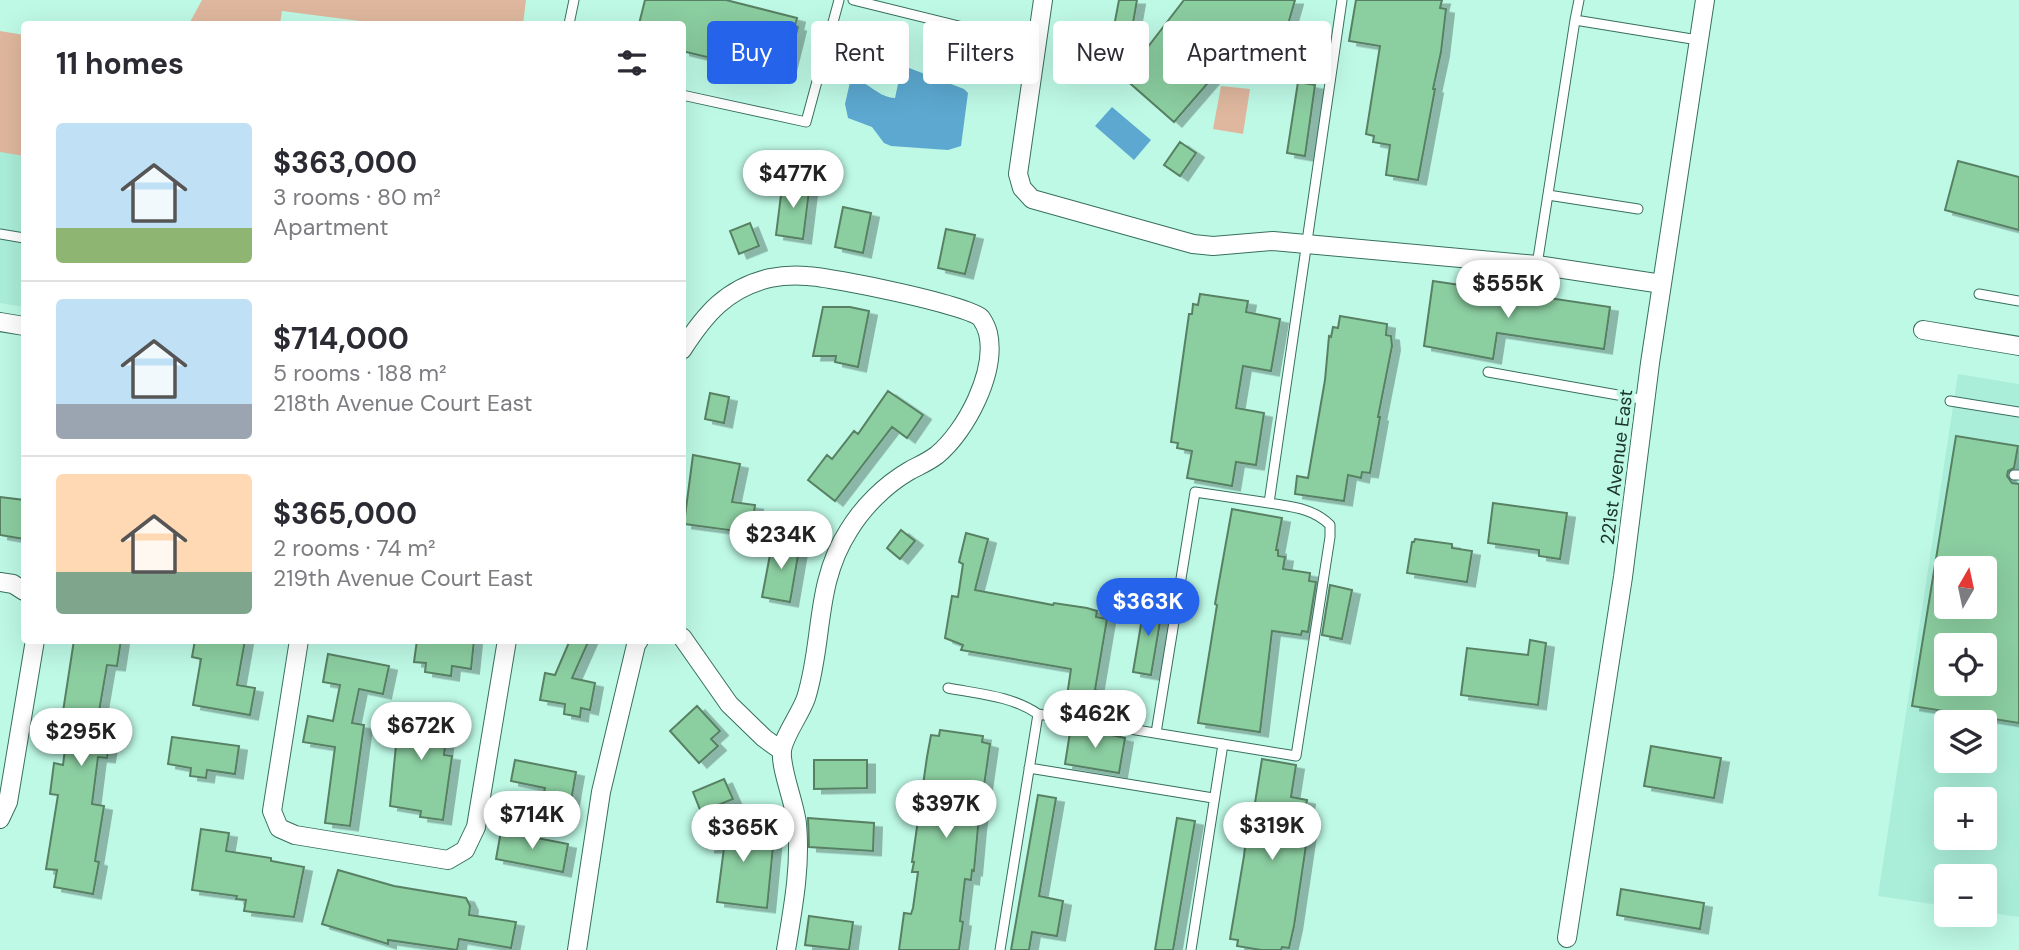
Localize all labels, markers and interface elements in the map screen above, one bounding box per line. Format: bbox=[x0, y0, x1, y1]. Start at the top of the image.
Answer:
chip: Buy bbox=[707, 21, 797, 84]
chip: Rent bbox=[811, 21, 909, 84]
chip: Filters bbox=[923, 21, 1039, 84]
chip: New bbox=[1053, 21, 1149, 84]
chip: Apartment bbox=[1163, 21, 1331, 84]
text: 11 homes bbox=[56, 44, 184, 83]
icon: filters bbox=[613, 44, 651, 82]
text: $363,000 bbox=[273, 143, 417, 182]
pin: $477K bbox=[744, 150, 842, 210]
icon: home bbox=[112, 151, 196, 235]
text: $477K bbox=[759, 158, 827, 188]
text: 3 rooms · 80 m² bbox=[273, 182, 441, 212]
text: Apartment bbox=[273, 212, 388, 242]
pin: $555K bbox=[1459, 260, 1557, 320]
text: $555K bbox=[1472, 268, 1544, 298]
text: $714,000 bbox=[273, 319, 409, 358]
icon: home bbox=[112, 327, 196, 411]
text: 5 rooms · 188 m² bbox=[273, 358, 447, 388]
text: 218th Avenue Court East bbox=[273, 388, 533, 418]
street label: 221st Avenue East bbox=[1595, 388, 1638, 546]
text: $365,000 bbox=[273, 494, 417, 533]
icon: home bbox=[112, 502, 196, 586]
pin: $234K bbox=[732, 512, 830, 571]
text: $234K bbox=[745, 519, 817, 549]
text: 2 rooms · 74 m² bbox=[273, 533, 436, 563]
north arrow bbox=[1934, 556, 1997, 620]
map controls bbox=[1934, 556, 1997, 927]
text: 219th Avenue Court East bbox=[273, 563, 533, 593]
pin: $363K bbox=[1099, 578, 1197, 638]
text: $363K bbox=[1112, 586, 1184, 616]
button: locate bbox=[1934, 633, 1997, 696]
pin: $462K bbox=[1046, 690, 1144, 750]
text: $462K bbox=[1059, 698, 1131, 728]
pin: $672K bbox=[372, 702, 470, 762]
pin: $295K bbox=[32, 708, 130, 768]
text: $672K bbox=[387, 710, 455, 740]
button: layers bbox=[1934, 710, 1997, 773]
text: $295K bbox=[46, 716, 117, 746]
pin: $397K bbox=[897, 780, 995, 840]
button: + bbox=[1934, 787, 1997, 850]
text: $397K bbox=[912, 788, 980, 818]
pin: $714K bbox=[483, 792, 581, 851]
text: $714K bbox=[499, 799, 565, 829]
pin: $319K bbox=[1223, 802, 1321, 862]
pin: $365K bbox=[694, 804, 792, 864]
text: $319K bbox=[1239, 810, 1305, 840]
text: $365K bbox=[707, 812, 779, 842]
button: − bbox=[1934, 864, 1997, 927]

